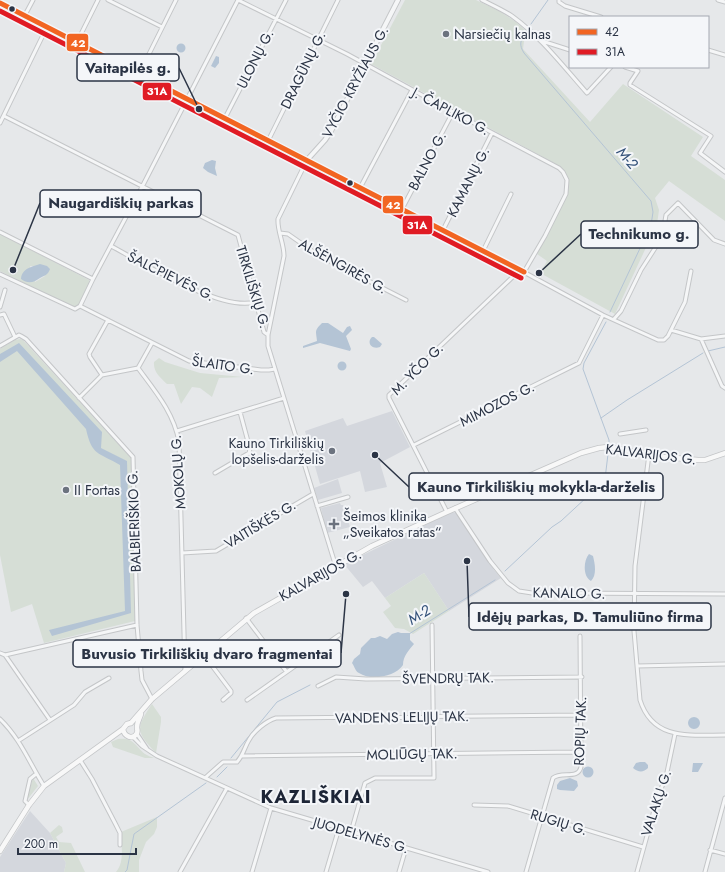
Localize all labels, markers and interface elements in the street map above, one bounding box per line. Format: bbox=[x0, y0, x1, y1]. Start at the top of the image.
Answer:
unlabelled marker bbox=[7, 4, 17, 14]
legend bbox=[569, 16, 709, 68]
street label: VYČIO KRYŽIAUS G. bbox=[317, 22, 393, 142]
text: 42 bbox=[605, 23, 619, 41]
place label: Narsiečių kalnas bbox=[454, 24, 551, 44]
street label: ULONŲ G. bbox=[232, 26, 278, 92]
street label: DRAGŪNŲ G. bbox=[276, 28, 330, 112]
marker: Narsiečių kalnas bbox=[441, 29, 451, 39]
line badge: 42 bbox=[66, 33, 89, 52]
text: 42 bbox=[71, 35, 85, 51]
text: 31A bbox=[605, 43, 625, 61]
callout: Vaitapilės g. bbox=[77, 54, 179, 81]
text: Vaitapilės g. bbox=[84, 57, 171, 79]
street label: J. ČAPLIKO G. bbox=[407, 81, 493, 140]
line badge: 31A bbox=[142, 82, 172, 101]
text: 31A bbox=[147, 83, 168, 99]
street label: BALNO G. bbox=[403, 128, 451, 194]
water label: M-2 bbox=[611, 142, 643, 174]
street label: KAMANŲ G. bbox=[442, 144, 494, 220]
unlabelled marker bbox=[345, 178, 355, 188]
callout: Naugardiškių parkas bbox=[40, 190, 201, 217]
text: Naugardiškių parkas bbox=[48, 192, 194, 214]
line badge: 42 bbox=[382, 195, 404, 214]
text: 42 bbox=[386, 197, 400, 213]
line badge: 31A bbox=[402, 215, 433, 235]
text: 31A bbox=[407, 217, 428, 233]
callout: Technikumo g. bbox=[581, 221, 698, 248]
text: Technikumo g. bbox=[589, 223, 689, 245]
street label: ALŠĖNGIRĖS G. bbox=[295, 233, 391, 299]
street label: TIRKILIŠKIŲ G. bbox=[231, 243, 275, 331]
street label: ŠALČPIEVĖS G. bbox=[124, 246, 218, 306]
street label: M. YČO G. bbox=[386, 338, 448, 400]
street label: ŠLAITO G. bbox=[191, 351, 255, 379]
street label: MIMOZOS G. bbox=[456, 377, 538, 431]
place label: Kauno Tirkiliškių lopšelis-darželis bbox=[228, 433, 324, 469]
street label: MOKOLŲ G. bbox=[165, 434, 191, 510]
street label: KALVARIJOS G. bbox=[604, 439, 698, 469]
marker: Kauno Tirkiliškių lopšelis-darželis bbox=[327, 446, 337, 456]
street label: BALBIERIŠKIO G. bbox=[122, 470, 146, 572]
callout: Kauno Tirkiliškių mokykla-darželis bbox=[409, 473, 663, 500]
text: Kauno Tirkiliškių mokykla-darželis bbox=[417, 476, 655, 498]
place label: II Fortas bbox=[74, 480, 120, 500]
marker: II Fortas bbox=[61, 485, 71, 495]
street label: VAITIŠKĖS G. bbox=[220, 495, 300, 553]
place label: Šeimos klinika „Sveikatos ratas“ bbox=[343, 506, 441, 542]
marker: Šeimos klinika „Sveikatos ratas“ bbox=[328, 518, 340, 530]
street label: KALVARIJOS G. bbox=[275, 544, 365, 606]
street label: KANALO G. bbox=[532, 582, 606, 604]
water label: M-2 bbox=[403, 599, 435, 630]
callout: Idėjų parkas, D. Tamuliūno firma bbox=[469, 603, 711, 630]
text: Idėjų parkas, D. Tamuliūno firma bbox=[477, 606, 703, 628]
callout: Buvusio Tirkiliškių dvaro fragmentai bbox=[73, 640, 341, 667]
text: Buvusio Tirkiliškių dvaro fragmentai bbox=[81, 643, 333, 665]
street label: ŠVENDRŲ TAK. bbox=[402, 667, 494, 689]
street label: ROPIŲ TAK. bbox=[569, 696, 591, 766]
street label: VANDENS LELIJŲ TAK. bbox=[335, 706, 469, 728]
street label: MOLIŪGŲ TAK. bbox=[366, 743, 458, 765]
street label: VALAKŲ G. bbox=[636, 767, 676, 839]
district label: KAZLIŠKIAI bbox=[261, 784, 371, 810]
street label: RUGIŲ G. bbox=[528, 804, 590, 840]
street label: JUODELYNĖS G. bbox=[309, 811, 411, 858]
scale bar bbox=[18, 830, 136, 856]
text: 200 m bbox=[24, 835, 58, 853]

